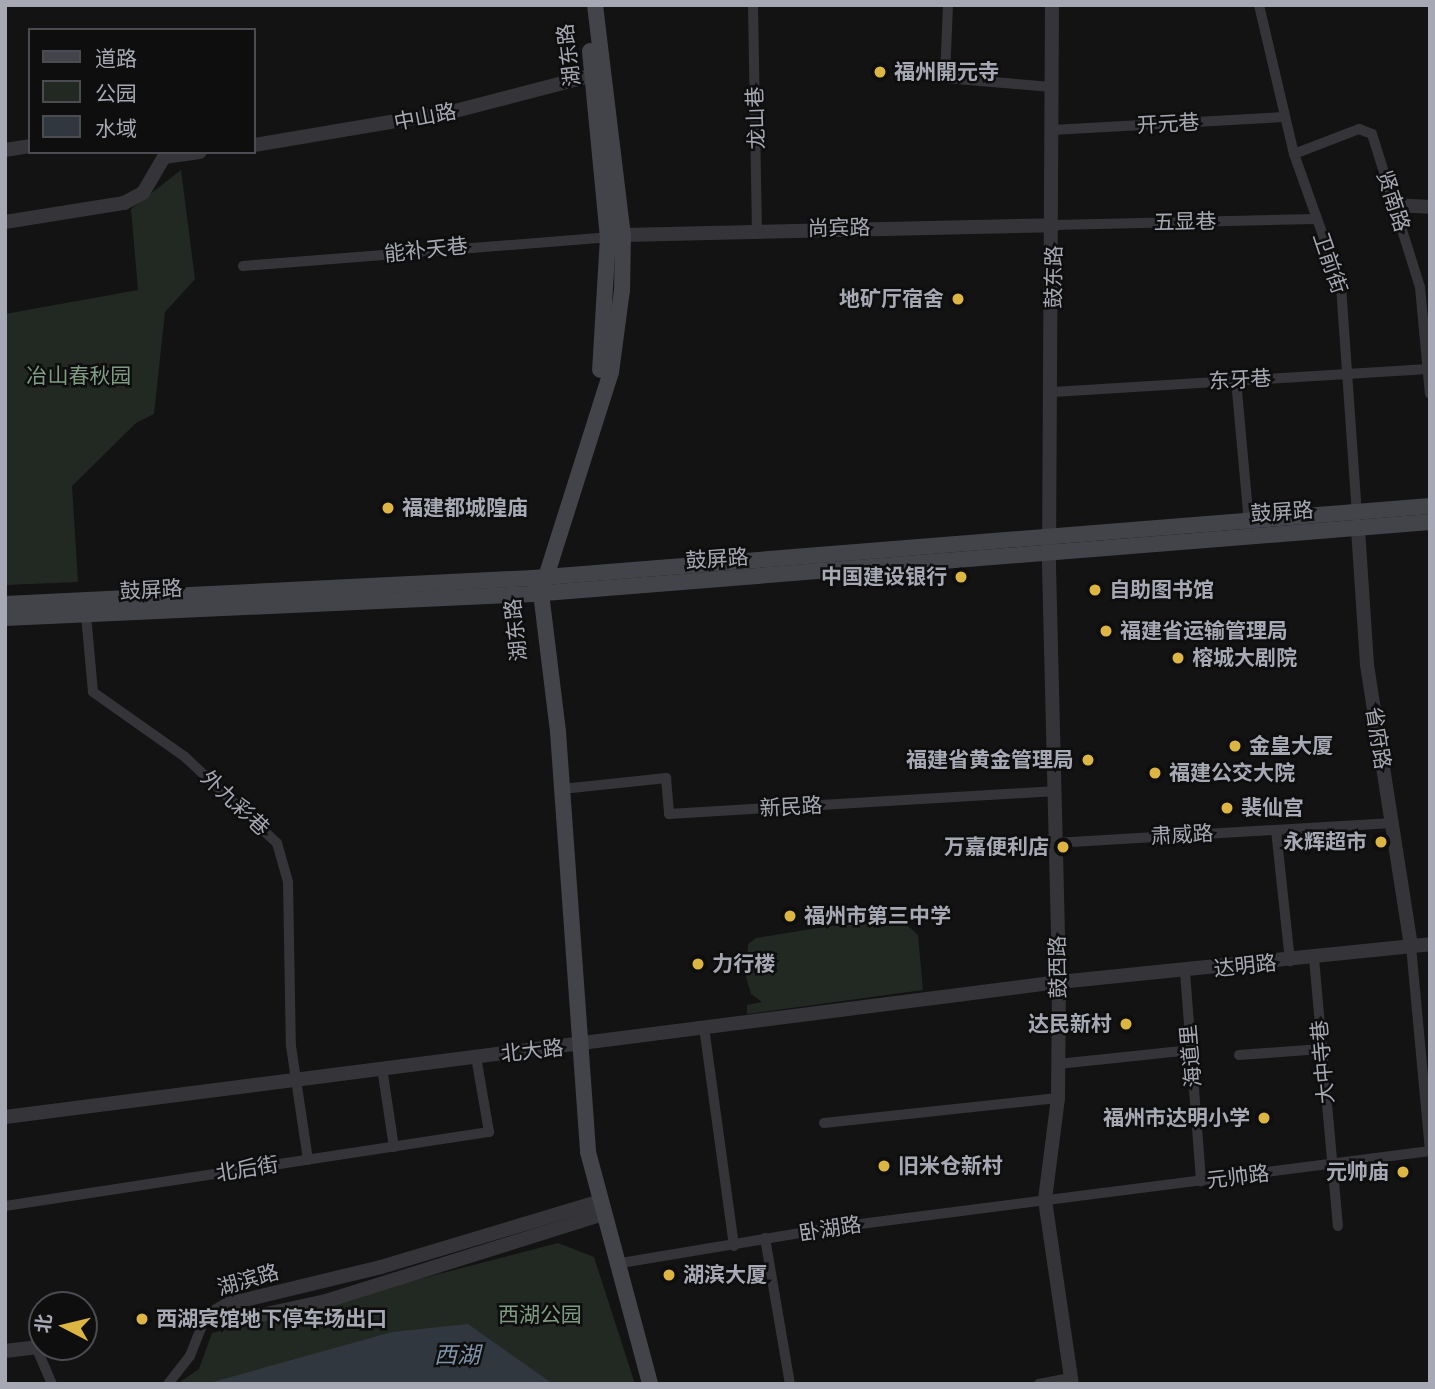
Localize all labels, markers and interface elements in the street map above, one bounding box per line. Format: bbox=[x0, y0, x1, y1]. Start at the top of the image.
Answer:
street label: 湖东路 bbox=[553, 22, 585, 88]
legend bbox=[28, 28, 256, 154]
text: 道路 bbox=[95, 46, 137, 71]
place label: 福州開元寺 bbox=[894, 59, 999, 85]
marker: 福州開元寺 bbox=[872, 64, 888, 80]
text: 公园 bbox=[95, 81, 137, 106]
street label: 龙山巷 bbox=[742, 86, 770, 150]
street label: 中山路 bbox=[392, 99, 458, 135]
street label: 开元巷 bbox=[1136, 110, 1200, 138]
text: 水域 bbox=[95, 116, 137, 141]
street label: 贤南路 bbox=[1371, 167, 1415, 235]
street label: 五显巷 bbox=[1153, 209, 1217, 235]
street label: 尚宾路 bbox=[807, 215, 871, 241]
street label: 卫前街 bbox=[1308, 229, 1352, 297]
street label: 能补天巷 bbox=[383, 233, 469, 267]
street label: 鼓东路 bbox=[1041, 245, 1067, 309]
place label: 地矿厅宿舍 bbox=[839, 286, 944, 312]
marker: 地矿厅宿舍 bbox=[950, 291, 966, 307]
park label: 冶山春秋园 bbox=[27, 363, 131, 389]
street label: 东牙巷 bbox=[1208, 366, 1272, 394]
place label: 福建都城隍庙 bbox=[402, 495, 528, 521]
street label: 鼓屏路 bbox=[1250, 497, 1314, 527]
marker: 福建都城隍庙 bbox=[380, 500, 396, 516]
street label: 鼓屏路 bbox=[685, 544, 749, 574]
place label: 中国建设银行 bbox=[821, 564, 947, 590]
marker: 中国建设银行 bbox=[953, 569, 969, 585]
street label: 鼓屏路 bbox=[119, 576, 183, 604]
place label: 自助图书馆 bbox=[1109, 577, 1214, 603]
marker: 自助图书馆 bbox=[1087, 582, 1103, 598]
street label: 湖东路 bbox=[500, 597, 532, 663]
place label: 福建省运输管理局 bbox=[1120, 618, 1288, 644]
marker: 福建省运输管理局 bbox=[1098, 623, 1114, 639]
place label: 榕城大剧院 bbox=[1192, 645, 1297, 671]
marker: 榕城大剧院 bbox=[1170, 650, 1186, 666]
street label: 省府路 bbox=[1361, 705, 1395, 771]
place label: 金皇大厦 bbox=[1249, 733, 1333, 759]
marker: 金皇大厦 bbox=[1227, 738, 1243, 754]
place label: 福建省黄金管理局 bbox=[906, 747, 1074, 773]
marker: 福建省黄金管理局 bbox=[1080, 752, 1096, 768]
place label: 福建公交大院 bbox=[1169, 760, 1295, 786]
street label: 外九彩巷 bbox=[196, 765, 274, 841]
marker: 福建公交大院 bbox=[1147, 765, 1163, 781]
street label: 新民路 bbox=[759, 793, 823, 821]
place label: 裴仙宫 bbox=[1241, 795, 1304, 821]
marker: 裴仙宫 bbox=[1219, 800, 1235, 816]
street label: 肃威路 bbox=[1150, 821, 1214, 849]
place label: 永辉超市 bbox=[1283, 829, 1367, 855]
place label: 万嘉便利店 bbox=[944, 834, 1049, 860]
marker: 永辉超市 bbox=[1373, 834, 1389, 850]
marker: 万嘉便利店 bbox=[1055, 839, 1071, 855]
place label: 福州市第三中学 bbox=[804, 903, 951, 929]
marker: 福州市第三中学 bbox=[782, 908, 798, 924]
street label: 鼓西路 bbox=[1045, 935, 1071, 999]
street label: 达明路 bbox=[1212, 950, 1278, 982]
place label: 力行楼 bbox=[712, 951, 775, 977]
marker: 力行楼 bbox=[690, 956, 706, 972]
place label: 达民新村 bbox=[1028, 1011, 1112, 1037]
marker: 达民新村 bbox=[1118, 1016, 1134, 1032]
street label: 大中寺巷 bbox=[1307, 1019, 1339, 1105]
street label: 海道里 bbox=[1176, 1024, 1206, 1088]
street label: 北大路 bbox=[499, 1035, 565, 1067]
place label: 福州市达明小学 bbox=[1103, 1105, 1250, 1131]
marker: 福州市达明小学 bbox=[1256, 1110, 1272, 1126]
street label: 北后街 bbox=[214, 1152, 280, 1186]
place label: 旧米仓新村 bbox=[898, 1153, 1003, 1179]
marker: 旧米仓新村 bbox=[876, 1158, 892, 1174]
place label: 元帅庙 bbox=[1326, 1159, 1389, 1185]
street label: 元帅路 bbox=[1205, 1161, 1271, 1193]
marker: 元帅庙 bbox=[1395, 1164, 1411, 1180]
street label: 卧湖路 bbox=[797, 1212, 863, 1246]
street label: 湖滨路 bbox=[214, 1259, 282, 1301]
place label: 湖滨大厦 bbox=[683, 1262, 767, 1288]
marker: 湖滨大厦 bbox=[661, 1267, 677, 1283]
north arrow bbox=[28, 1291, 98, 1361]
park label: 西湖公园 bbox=[498, 1302, 582, 1328]
place label: 西湖宾馆地下停车场出口 bbox=[156, 1306, 387, 1332]
marker: 西湖宾馆地下停车场出口 bbox=[134, 1311, 150, 1327]
text: 北 bbox=[31, 1313, 56, 1334]
water label: 西湖 bbox=[434, 1341, 480, 1369]

